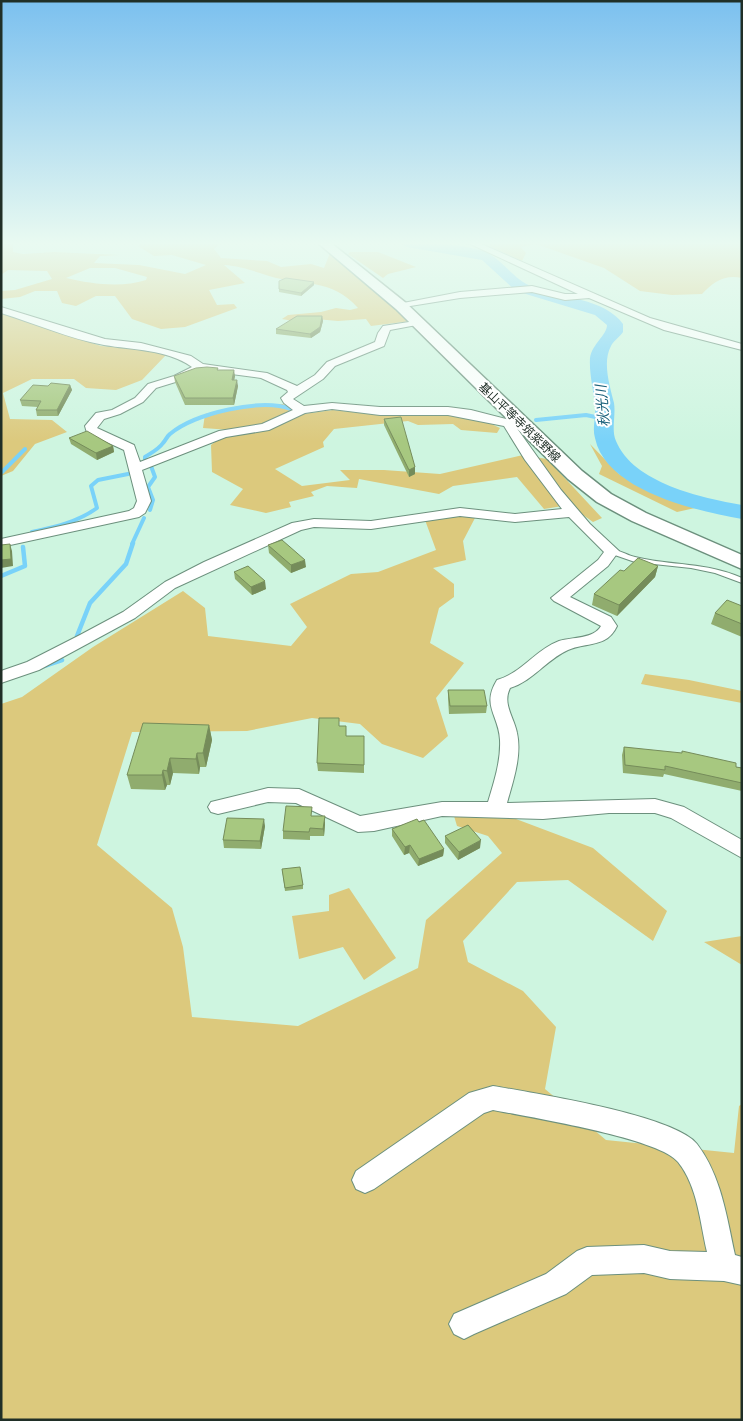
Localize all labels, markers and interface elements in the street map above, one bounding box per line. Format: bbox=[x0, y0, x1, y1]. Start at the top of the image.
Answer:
street label: 基山平等寺筑紫野線 bbox=[476, 379, 564, 465]
water label: 秋光川 bbox=[591, 382, 613, 428]

